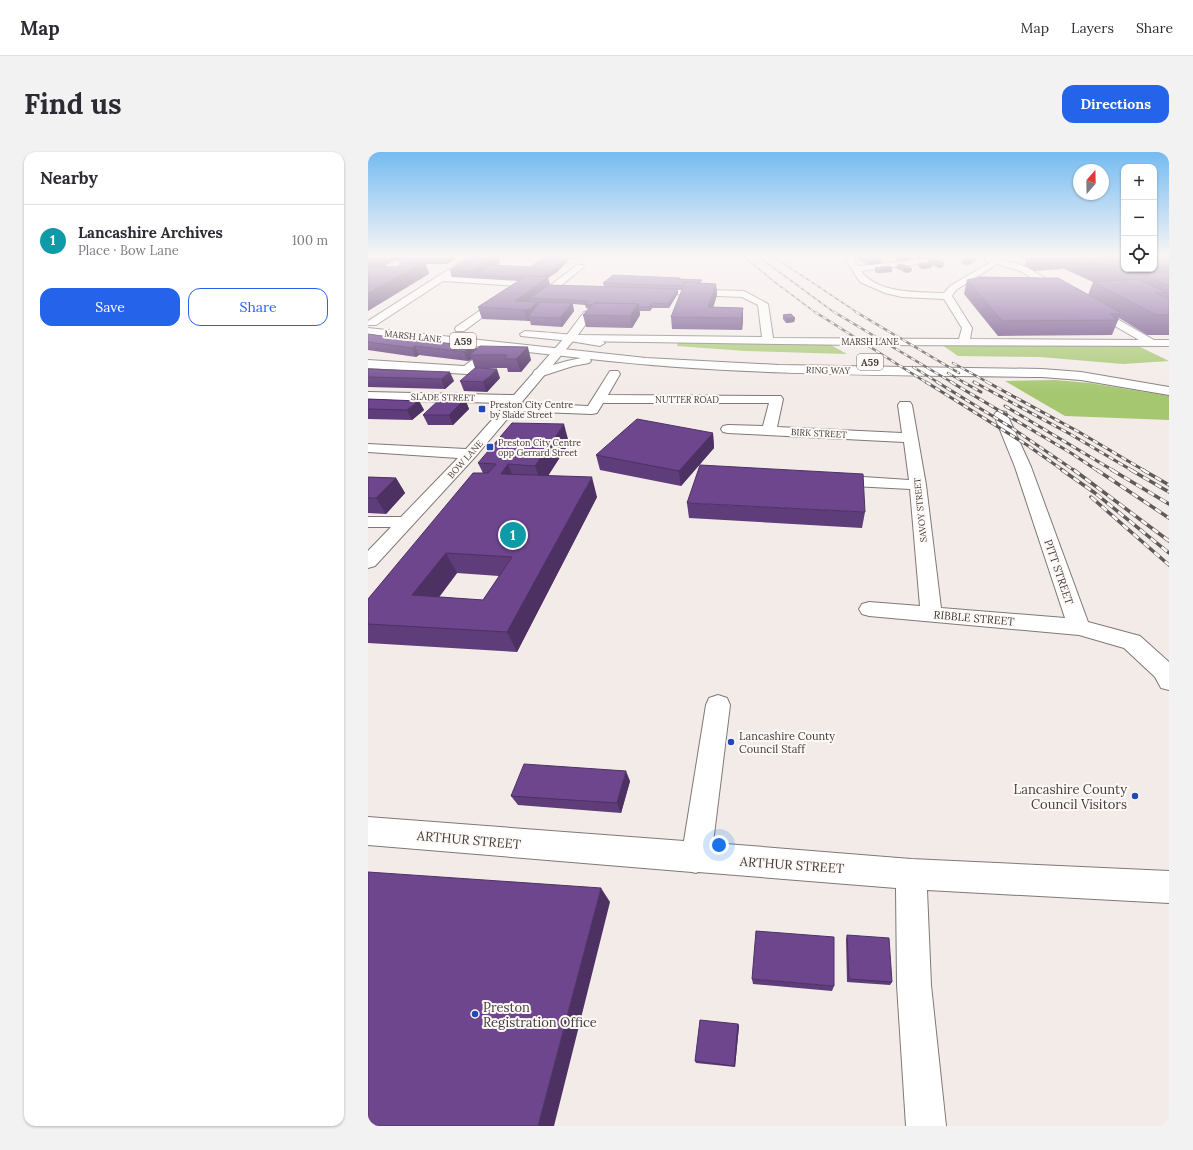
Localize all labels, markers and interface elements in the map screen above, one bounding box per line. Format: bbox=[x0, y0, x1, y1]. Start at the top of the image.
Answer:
text: Map bbox=[20, 16, 60, 40]
text: Map bbox=[1021, 19, 1049, 37]
text: Layers bbox=[1071, 19, 1114, 37]
text: Share bbox=[1136, 19, 1173, 37]
button: Directions bbox=[1062, 85, 1169, 123]
text: Find us bbox=[24, 86, 122, 122]
north arrow bbox=[1073, 164, 1109, 200]
map controls bbox=[1121, 164, 1157, 272]
button: + bbox=[1121, 164, 1157, 200]
text: Nearby bbox=[40, 167, 98, 189]
button: − bbox=[1121, 200, 1157, 236]
text: Lancashire Archives bbox=[78, 223, 223, 242]
text: 1 bbox=[50, 232, 56, 249]
text: 100 m bbox=[292, 232, 328, 249]
button: locate bbox=[1121, 236, 1157, 272]
text: Place · Bow Lane bbox=[78, 242, 179, 259]
button: Save bbox=[40, 288, 180, 326]
button: Share bbox=[188, 288, 328, 326]
street label: MARSH LANE bbox=[384, 328, 443, 345]
road number: A59 bbox=[450, 333, 476, 349]
street label: MARSH LANE bbox=[841, 336, 899, 347]
road number: A59 bbox=[857, 354, 883, 370]
street label: RING WAY bbox=[806, 364, 851, 376]
street label: SLADE STREET bbox=[411, 391, 475, 403]
street label: NUTTER ROAD bbox=[655, 394, 719, 405]
place label: Preston City Centre by Slade Street bbox=[490, 399, 573, 420]
marker: Preston City Centre by Slade Street bbox=[477, 404, 487, 414]
street label: BIRK STREET bbox=[791, 426, 848, 440]
street label: BOW LANE bbox=[445, 437, 485, 480]
place label: Preston City Centre opp Gerrard Street bbox=[498, 437, 581, 458]
marker: Preston City Centre opp Gerrard Street bbox=[485, 442, 495, 452]
street label: SAVOY STREET bbox=[911, 477, 929, 543]
pin: 1 bbox=[500, 520, 526, 550]
street label: PITT STREET bbox=[1041, 537, 1077, 607]
street label: RIBBLE STREET bbox=[933, 607, 1015, 629]
place label: Lancashire County Council Staff bbox=[739, 729, 835, 756]
marker: Lancashire County Council Staff bbox=[726, 737, 736, 747]
place label: Lancashire County Council Visitors bbox=[1013, 781, 1127, 813]
marker: Lancashire County Council Visitors bbox=[1130, 791, 1140, 801]
street label: ARTHUR STREET bbox=[415, 827, 522, 853]
your location bbox=[709, 835, 729, 855]
street label: ARTHUR STREET bbox=[738, 853, 845, 877]
place label: Preston Registration Office bbox=[483, 999, 597, 1031]
marker: Preston Registration Office bbox=[470, 1009, 480, 1019]

